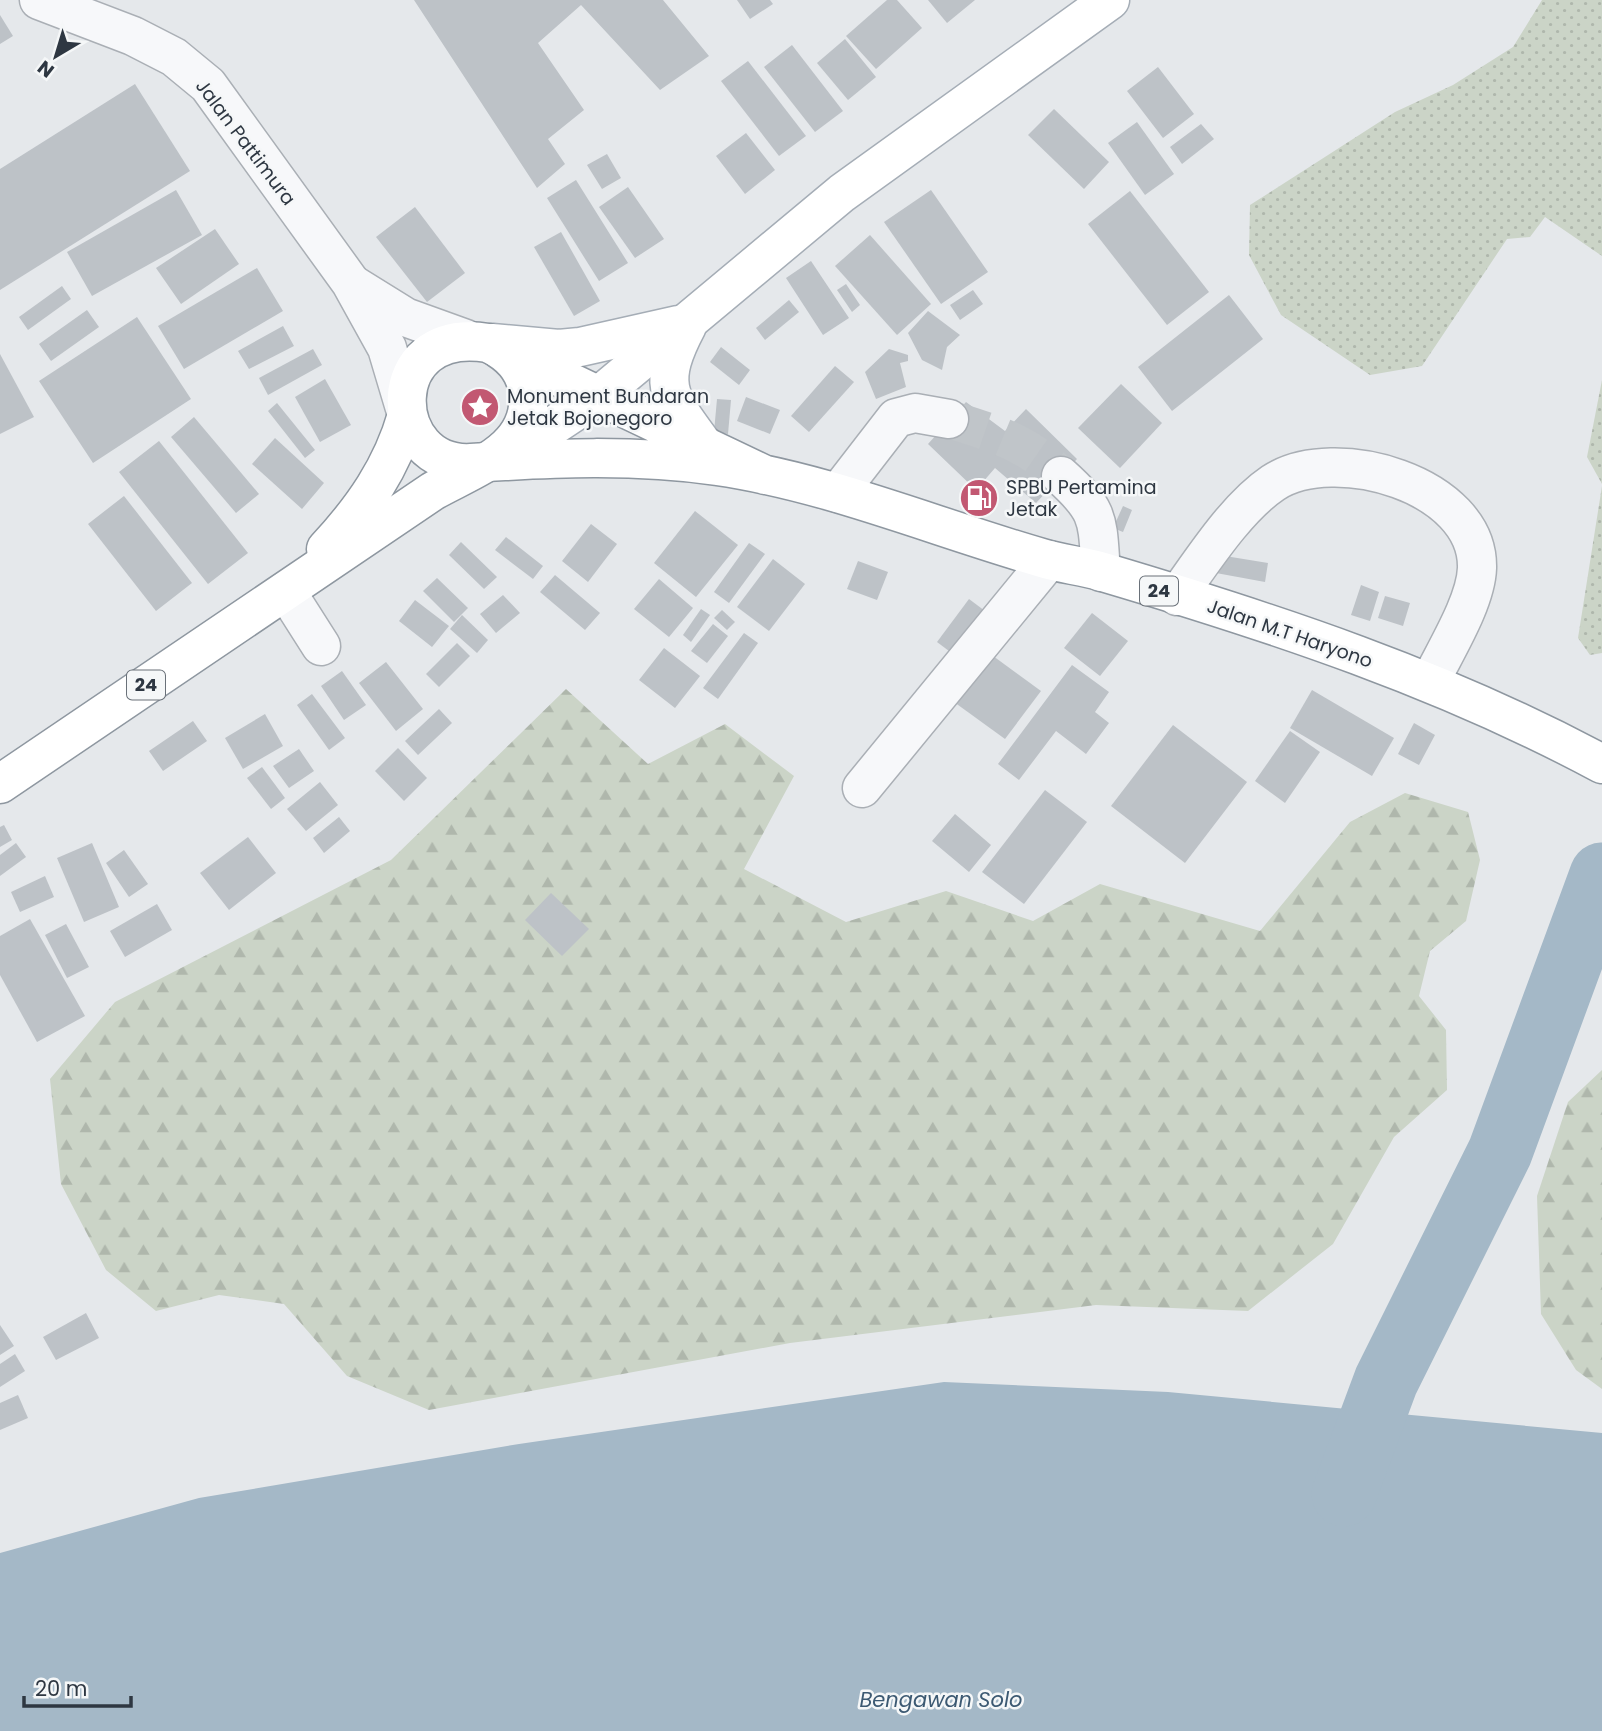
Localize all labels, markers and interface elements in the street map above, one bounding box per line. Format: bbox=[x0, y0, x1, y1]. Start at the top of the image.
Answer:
north arrow bbox=[21, 21, 91, 91]
text: N bbox=[32, 54, 60, 84]
street label: Jalan Pattimura bbox=[189, 74, 302, 211]
place label: Monument Bundaran Jetak Bojonegoro bbox=[507, 383, 709, 432]
place icon: Monument Bundaran Jetak Bojonegoro bbox=[459, 386, 501, 428]
place label: SPBU Pertamina Jetak bbox=[1006, 474, 1157, 523]
fuel station icon: SPBU Pertamina Jetak bbox=[958, 477, 1000, 519]
road number: 24 bbox=[1140, 576, 1178, 606]
street label: Jalan M.T Haryono bbox=[1203, 592, 1376, 675]
road number: 24 bbox=[127, 670, 165, 700]
scale bar bbox=[24, 1664, 131, 1708]
text: 20 m bbox=[35, 1674, 88, 1703]
water label: Bengawan Solo bbox=[859, 1685, 1023, 1714]

